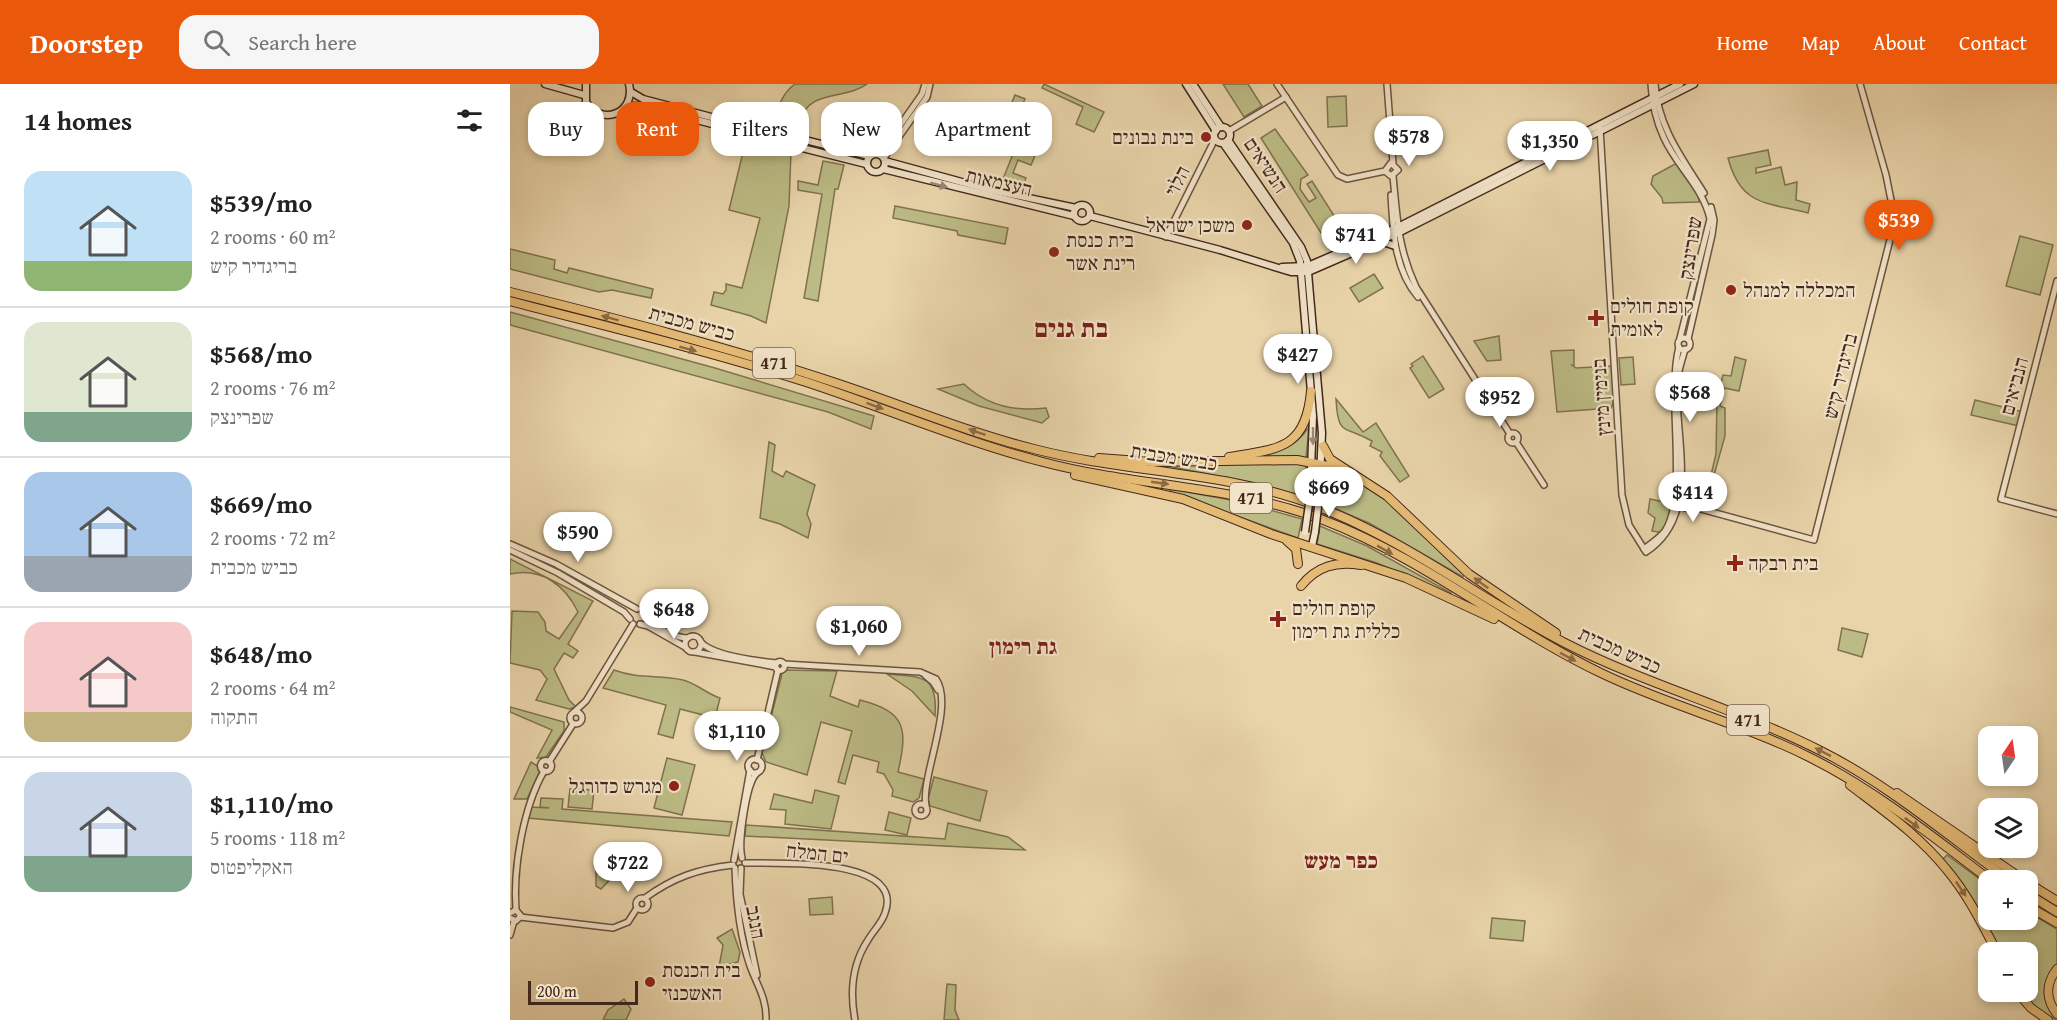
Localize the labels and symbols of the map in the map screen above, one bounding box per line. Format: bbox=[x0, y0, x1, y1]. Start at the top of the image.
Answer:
pin: $578 bbox=[1373, 116, 1445, 167]
pin: $1,350 bbox=[1501, 121, 1599, 172]
place label: בינת נבונים bbox=[1112, 122, 1194, 151]
marker: בינת נבונים bbox=[1199, 130, 1213, 144]
street label: הנשיאים bbox=[1237, 131, 1296, 198]
street label: העצמאות bbox=[963, 160, 1035, 203]
street label: הלוי bbox=[1157, 160, 1197, 201]
one-way arrow bbox=[930, 181, 948, 190]
pin: $539 bbox=[1863, 200, 1935, 251]
place label: משכן ישראל bbox=[1146, 210, 1235, 239]
pin: $741 bbox=[1320, 214, 1392, 265]
street label: שפרינצק bbox=[1670, 214, 1709, 282]
marker: משכן ישראל bbox=[1240, 218, 1254, 232]
place label: בית כנסת רינת אשר bbox=[1066, 225, 1136, 277]
marker: בית כנסת רינת אשר bbox=[1047, 245, 1061, 259]
place label: המכללה למנהל bbox=[1743, 275, 1856, 304]
marker: המכללה למנהל bbox=[1724, 283, 1738, 297]
place label: קופת חולים לאומית bbox=[1610, 291, 1694, 343]
street label: כביש מכבית bbox=[646, 297, 738, 348]
district label: בת גנים bbox=[1034, 308, 1108, 347]
marker: קופת חולים לאומית bbox=[1587, 309, 1605, 327]
one-way arrow bbox=[601, 313, 619, 323]
street label: בריגדיר קיש bbox=[1815, 330, 1864, 422]
pin: $427 bbox=[1262, 334, 1334, 385]
one-way arrow bbox=[679, 345, 697, 354]
road number: 471 bbox=[753, 348, 795, 378]
street label: הנביאים bbox=[1992, 354, 2035, 418]
street label: בנימין מינץ bbox=[1583, 357, 1618, 437]
pin: $568 bbox=[1654, 372, 1726, 423]
pin: $952 bbox=[1464, 377, 1536, 428]
one-way arrow bbox=[866, 401, 884, 411]
one-way arrow bbox=[1308, 426, 1318, 445]
one-way arrow bbox=[967, 427, 985, 437]
street label: כביש מכבית bbox=[1128, 435, 1220, 478]
pin: $669 bbox=[1293, 467, 1365, 518]
pin: $414 bbox=[1657, 472, 1729, 523]
one-way arrow bbox=[1151, 478, 1170, 487]
road number: 471 bbox=[1230, 483, 1272, 513]
pin: $590 bbox=[542, 512, 614, 563]
one-way arrow bbox=[1377, 544, 1394, 554]
place label: בית רבקה bbox=[1748, 548, 1818, 577]
marker: בית רבקה bbox=[1726, 554, 1744, 572]
one-way arrow bbox=[1473, 577, 1488, 589]
pin: $648 bbox=[638, 589, 710, 640]
place label: קופת חולים כללית גת רימון bbox=[1292, 593, 1400, 645]
pin: $1,060 bbox=[810, 606, 908, 657]
marker: קופת חולים כללית גת רימון bbox=[1269, 610, 1287, 628]
street label: כביש מכבית bbox=[1574, 618, 1666, 681]
district label: גת רימון bbox=[989, 630, 1057, 662]
one-way arrow bbox=[1559, 651, 1577, 661]
road number: 471 bbox=[1727, 705, 1769, 735]
pin: $1,110 bbox=[688, 711, 786, 762]
north arrow bbox=[1978, 726, 2038, 786]
one-way arrow bbox=[1814, 747, 1831, 757]
place label: מגרש כדורגל bbox=[569, 771, 662, 800]
marker: מגרש כדורגל bbox=[667, 779, 681, 793]
one-way arrow bbox=[1904, 817, 1920, 829]
street label: ים המלח bbox=[784, 835, 850, 870]
pin: $722 bbox=[592, 842, 664, 893]
district label: כפר מעש bbox=[1304, 844, 1378, 876]
one-way arrow bbox=[1955, 881, 1966, 897]
street label: הנגב bbox=[739, 903, 774, 941]
place label: בית הכנסת האשכנזי bbox=[662, 955, 741, 1007]
marker: בית הכנסת האשכנזי bbox=[643, 975, 657, 989]
scale bar bbox=[528, 978, 638, 1006]

